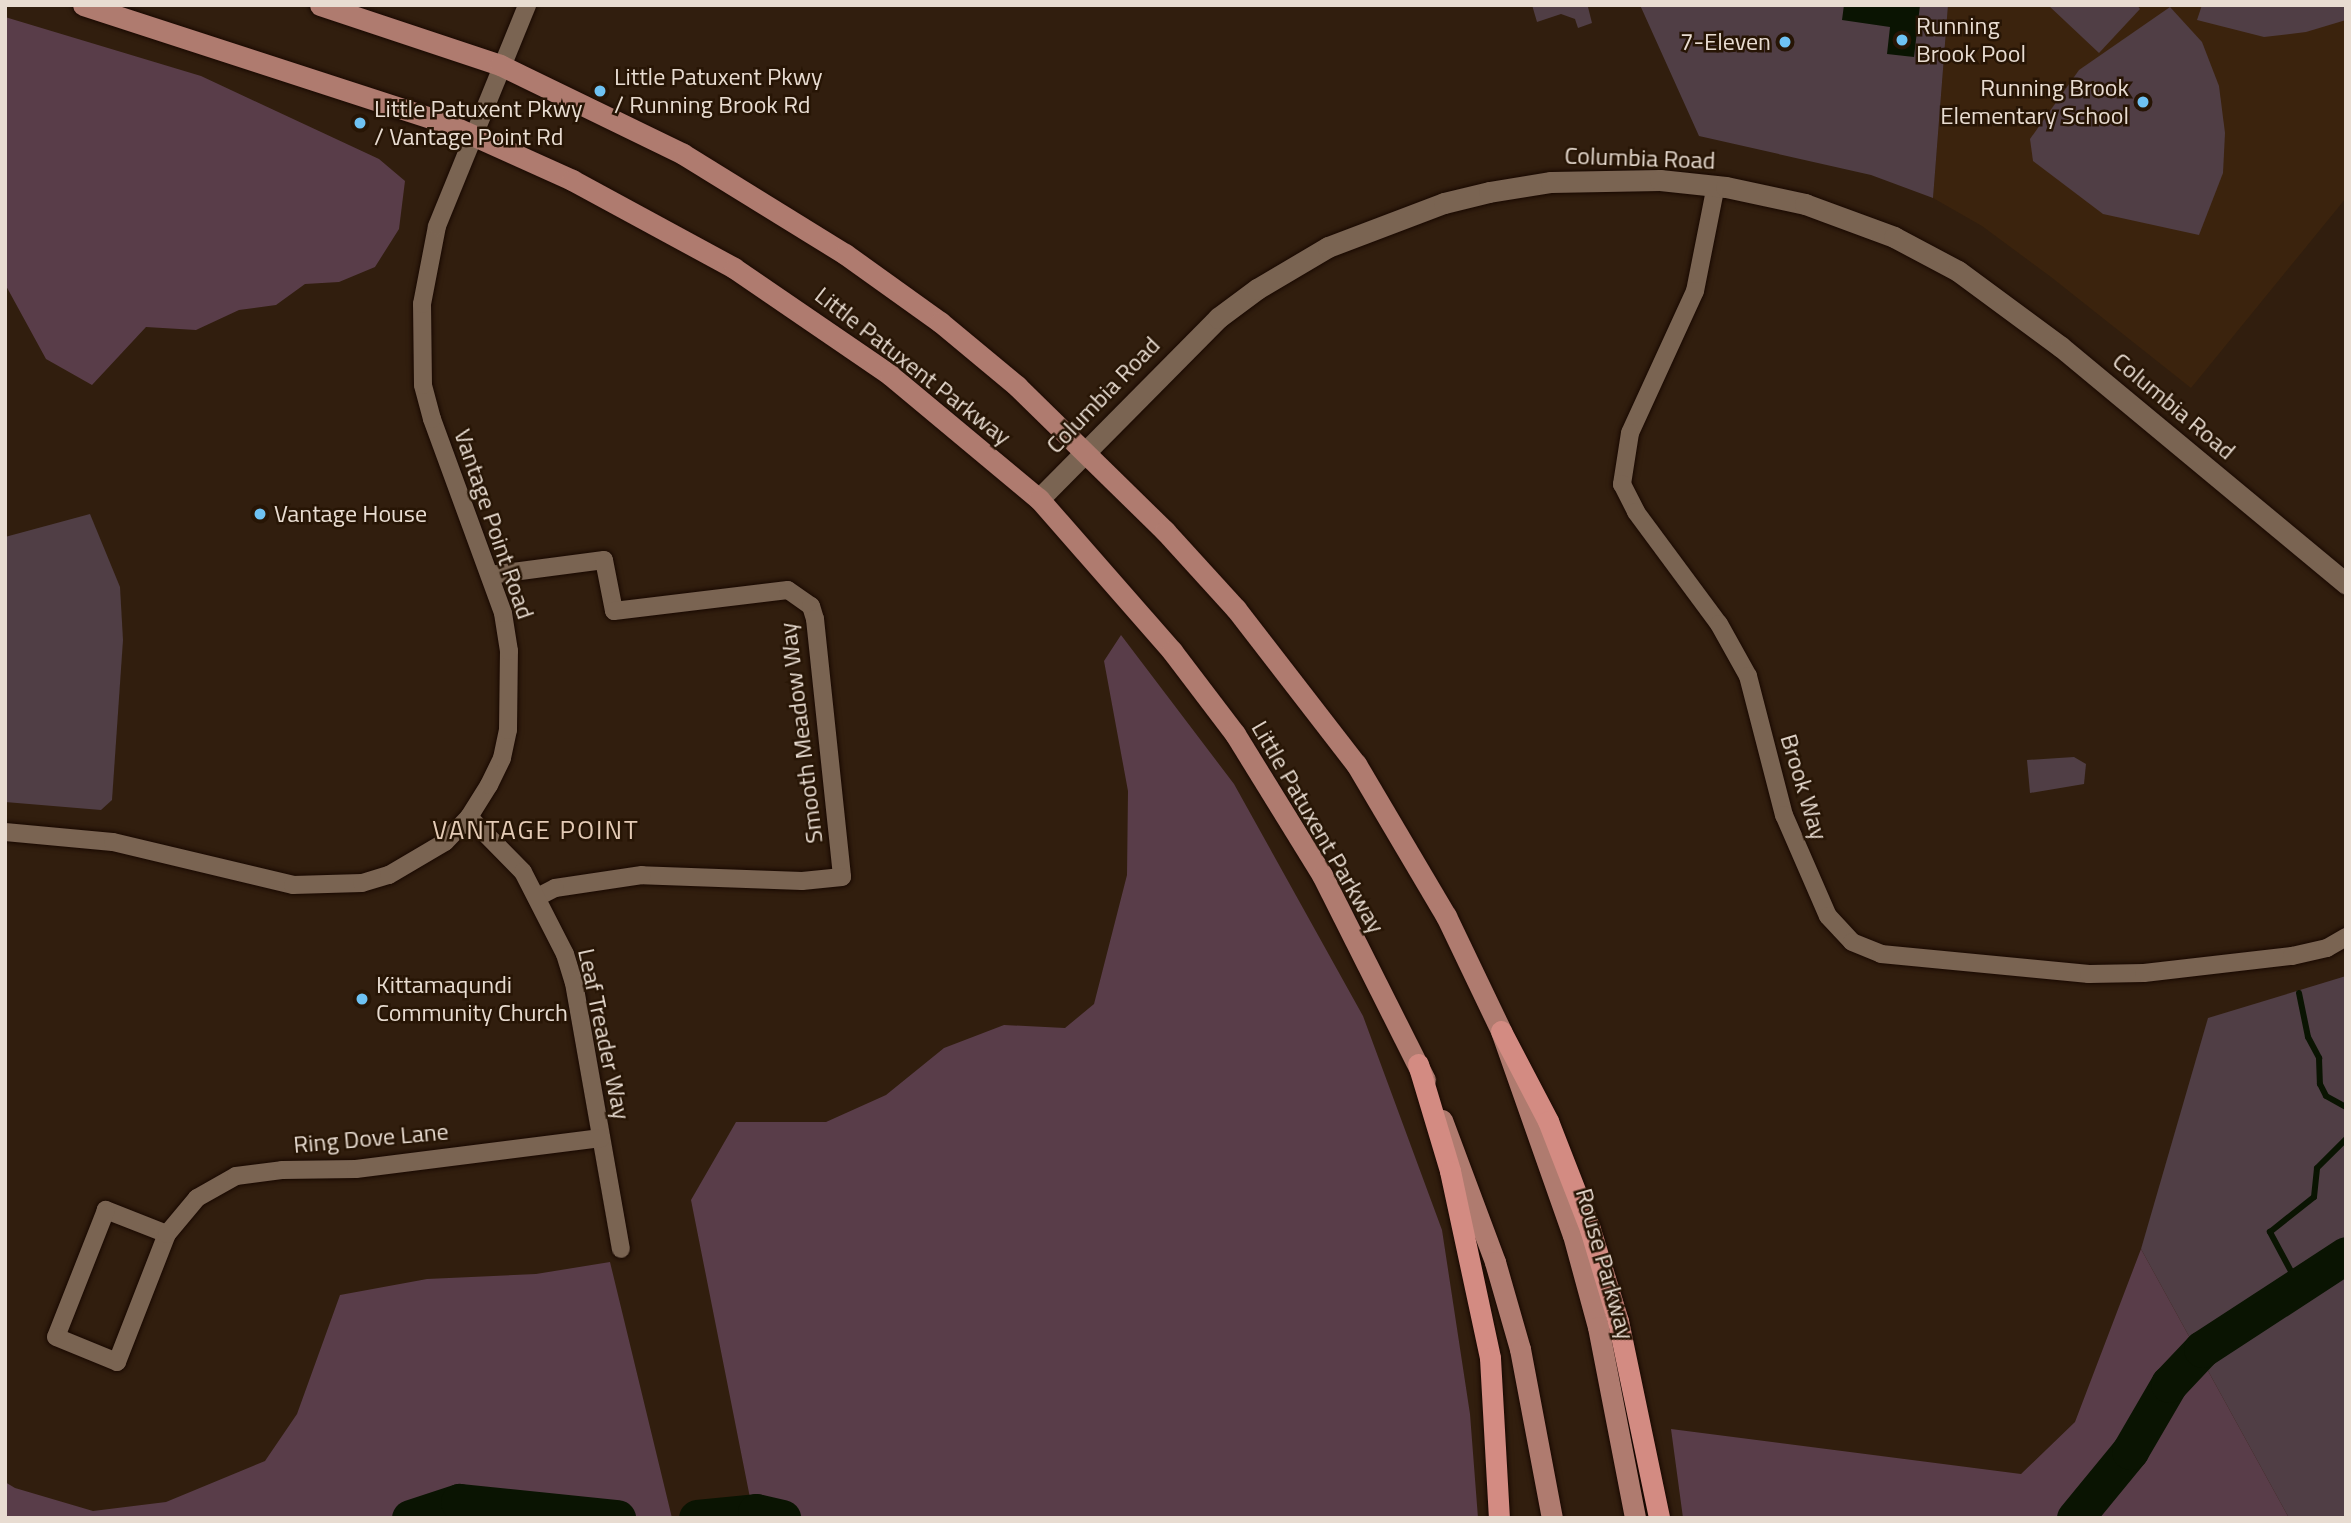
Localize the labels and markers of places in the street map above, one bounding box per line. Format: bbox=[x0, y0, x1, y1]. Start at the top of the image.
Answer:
place label: Running Brook Pool bbox=[1916, 12, 2026, 68]
place label: 7-Eleven bbox=[1680, 28, 1771, 56]
marker: Running Brook Pool bbox=[1894, 32, 1910, 48]
marker: 7-Eleven bbox=[1777, 34, 1793, 50]
place label: Little Patuxent Pkwy / Running Brook Rd bbox=[614, 63, 823, 119]
place label: Running Brook Elementary School bbox=[1940, 74, 2129, 130]
marker: Little Patuxent Pkwy / Running Brook Rd bbox=[592, 83, 608, 99]
marker: Running Brook Elementary School bbox=[2135, 94, 2151, 110]
place label: Little Patuxent Pkwy / Vantage Point Rd bbox=[374, 95, 583, 151]
marker: Little Patuxent Pkwy / Vantage Point Rd bbox=[352, 115, 368, 131]
place label: Vantage House bbox=[274, 500, 427, 528]
marker: Vantage House bbox=[252, 506, 268, 522]
place label: Kittamaqundi Community Church bbox=[376, 971, 568, 1027]
marker: Kittamaqundi Community Church bbox=[354, 991, 370, 1007]

